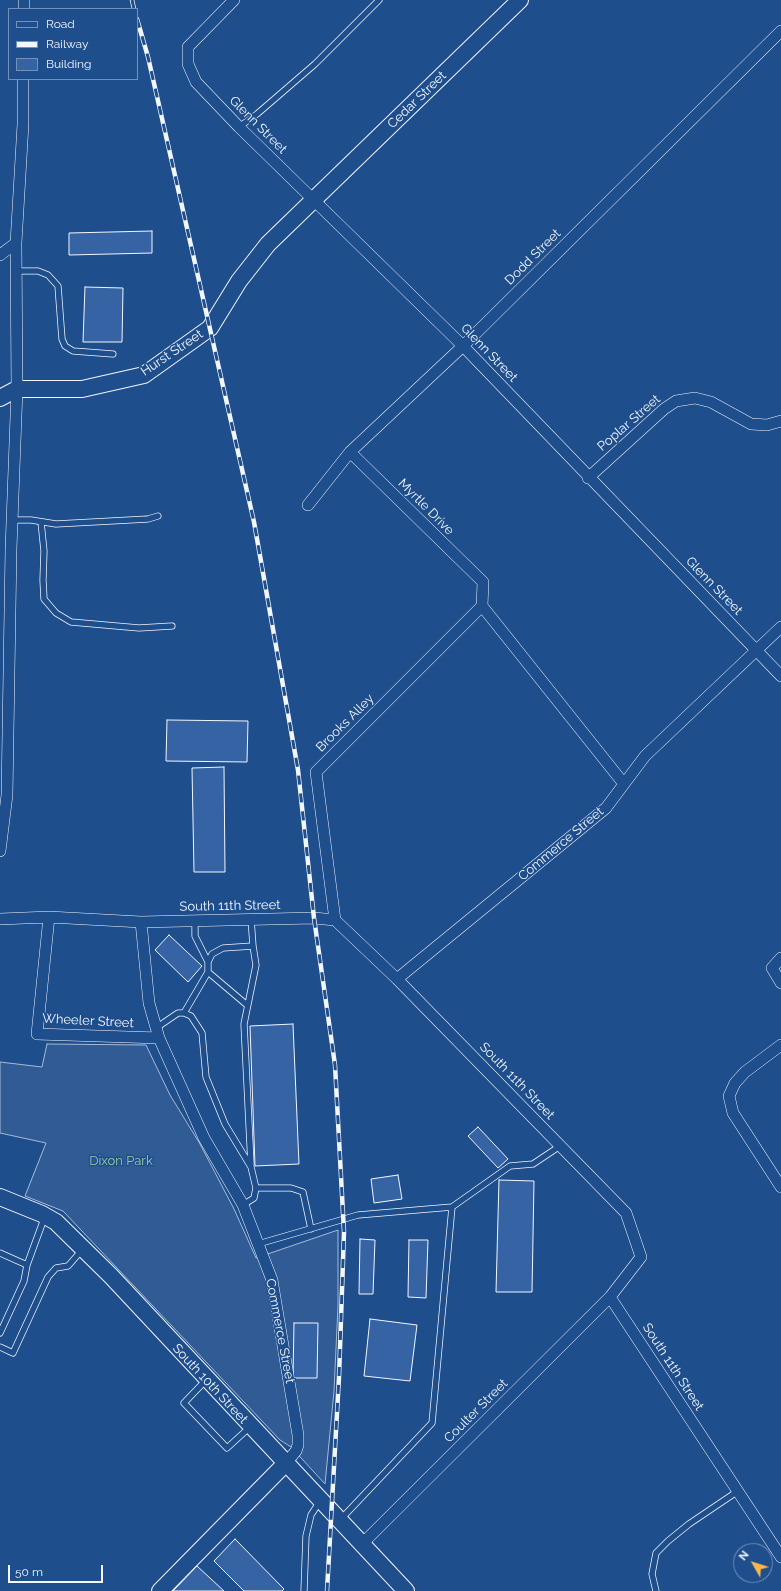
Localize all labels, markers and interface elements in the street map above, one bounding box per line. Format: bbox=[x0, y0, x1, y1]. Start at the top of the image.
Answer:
legend bbox=[8, 8, 138, 80]
text: Road bbox=[46, 17, 75, 31]
text: Railway bbox=[46, 37, 88, 51]
text: Building bbox=[46, 57, 92, 71]
street label: Cedar Street bbox=[384, 68, 450, 132]
street label: Glenn Street bbox=[226, 93, 290, 157]
street label: Dodd Street bbox=[502, 226, 564, 288]
street label: Glenn Street bbox=[457, 321, 521, 385]
street label: Hurst Street bbox=[138, 326, 206, 380]
street label: Poplar Street bbox=[594, 391, 664, 455]
street label: Myrtle Drive bbox=[395, 476, 457, 538]
street label: Glenn Street bbox=[682, 554, 746, 618]
street label: Brooks Alley bbox=[313, 691, 377, 755]
street label: Commerce Street bbox=[515, 804, 607, 884]
street label: South 11th Street bbox=[179, 897, 281, 915]
street label: Wheeler Street bbox=[42, 1011, 134, 1031]
street label: South 11th Street bbox=[476, 1039, 558, 1123]
park label: Dixon Park bbox=[89, 1153, 153, 1169]
street label: Commerce Street bbox=[262, 1277, 298, 1385]
street label: South 11th Street bbox=[639, 1320, 707, 1414]
street label: South 10th Street bbox=[169, 1341, 251, 1427]
street label: Coulter Street bbox=[441, 1376, 511, 1446]
north arrow bbox=[733, 1543, 773, 1583]
text: N bbox=[736, 1548, 752, 1563]
scale bar bbox=[10, 1557, 105, 1583]
text: 50 m bbox=[15, 1565, 43, 1579]

